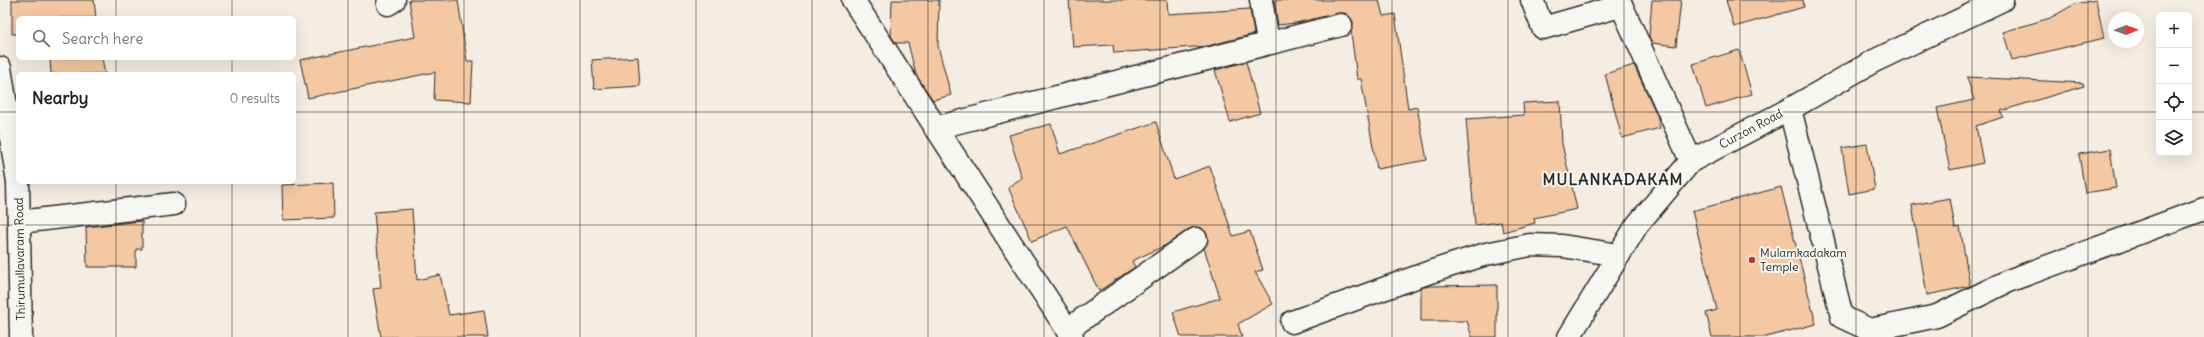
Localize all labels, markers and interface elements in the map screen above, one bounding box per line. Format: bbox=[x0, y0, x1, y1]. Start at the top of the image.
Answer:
north arrow bbox=[2108, 12, 2144, 48]
map controls bbox=[2156, 12, 2192, 156]
button: + bbox=[2156, 12, 2192, 48]
search box bbox=[16, 16, 296, 60]
icon: search bbox=[30, 27, 52, 49]
text: Search here bbox=[62, 29, 143, 48]
button: − bbox=[2156, 48, 2192, 84]
button: locate bbox=[2156, 84, 2192, 120]
text: Nearby bbox=[32, 87, 88, 109]
text: 0 results bbox=[230, 90, 280, 107]
street label: Curzon Road bbox=[1716, 106, 1785, 152]
button: layers bbox=[2156, 120, 2192, 156]
district label: MULANKADAKAM bbox=[1543, 169, 1683, 189]
street label: Thirumullavaram Road bbox=[11, 197, 28, 321]
place label: Mulamkadakam Temple bbox=[1760, 245, 1847, 274]
marker: Mulamkadakam Temple bbox=[1747, 255, 1757, 265]

